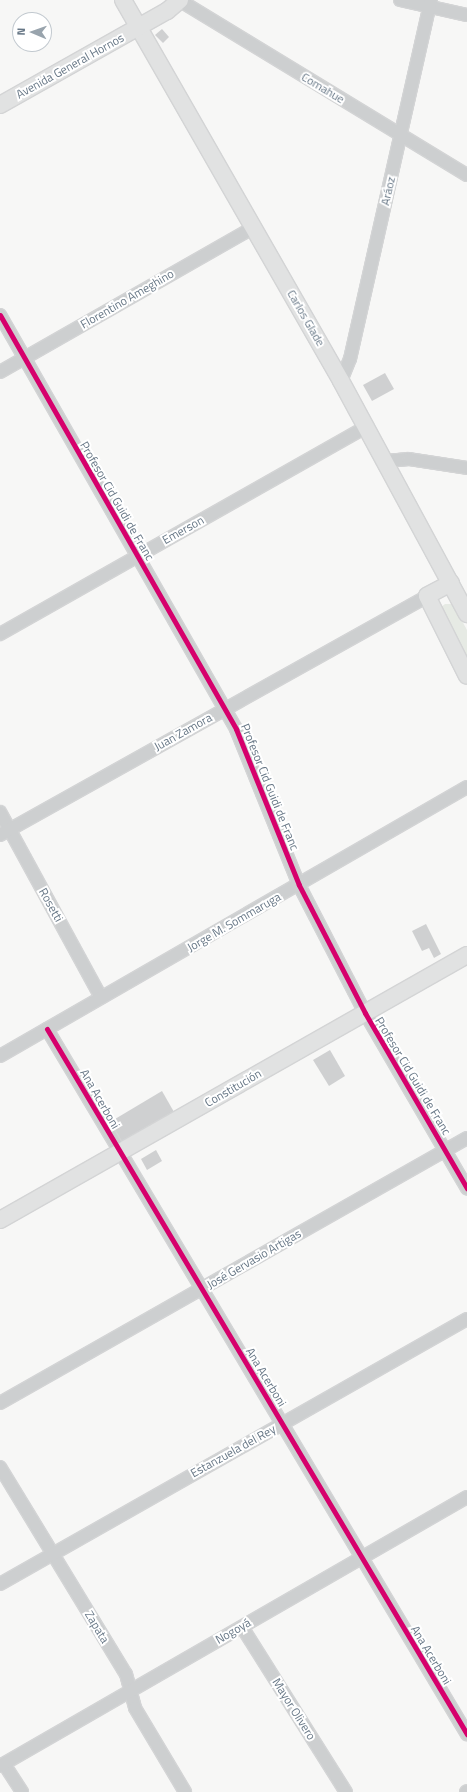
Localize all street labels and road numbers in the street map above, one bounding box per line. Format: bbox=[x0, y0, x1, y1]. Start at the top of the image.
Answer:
street label: Avenida General Hornos bbox=[14, 30, 126, 102]
street label: Comahue bbox=[299, 70, 347, 106]
street label: Aráoz bbox=[378, 175, 398, 207]
street label: Florentino Ameghino bbox=[78, 266, 176, 332]
street label: Carlos Glade bbox=[284, 287, 328, 349]
street label: Profesor Cid Guidi de Franc bbox=[77, 439, 157, 563]
street label: Emerson bbox=[160, 513, 206, 547]
street label: Juan Zamora bbox=[152, 710, 214, 754]
street label: Profesor Cid Guidi de Franc bbox=[238, 722, 302, 852]
street label: Rosetti bbox=[36, 886, 66, 924]
street label: Jorge M. Sommaruga bbox=[185, 889, 283, 955]
street label: Profesor Cid Guidi de Franc bbox=[372, 1014, 454, 1138]
street label: Constitución bbox=[202, 1066, 264, 1110]
street label: Ana Acerboni bbox=[77, 1067, 123, 1131]
street label: José Gervasio Artigas bbox=[204, 1226, 304, 1292]
street label: Ana Acerboni bbox=[243, 1345, 289, 1409]
street label: Estanzuela del Rey bbox=[188, 1422, 278, 1480]
street label: Zapata bbox=[82, 1608, 112, 1646]
street label: Nogoyá bbox=[213, 1615, 253, 1647]
street label: Ana Acerboni bbox=[408, 1623, 454, 1687]
street label: Mayor Olivero bbox=[269, 1675, 319, 1743]

